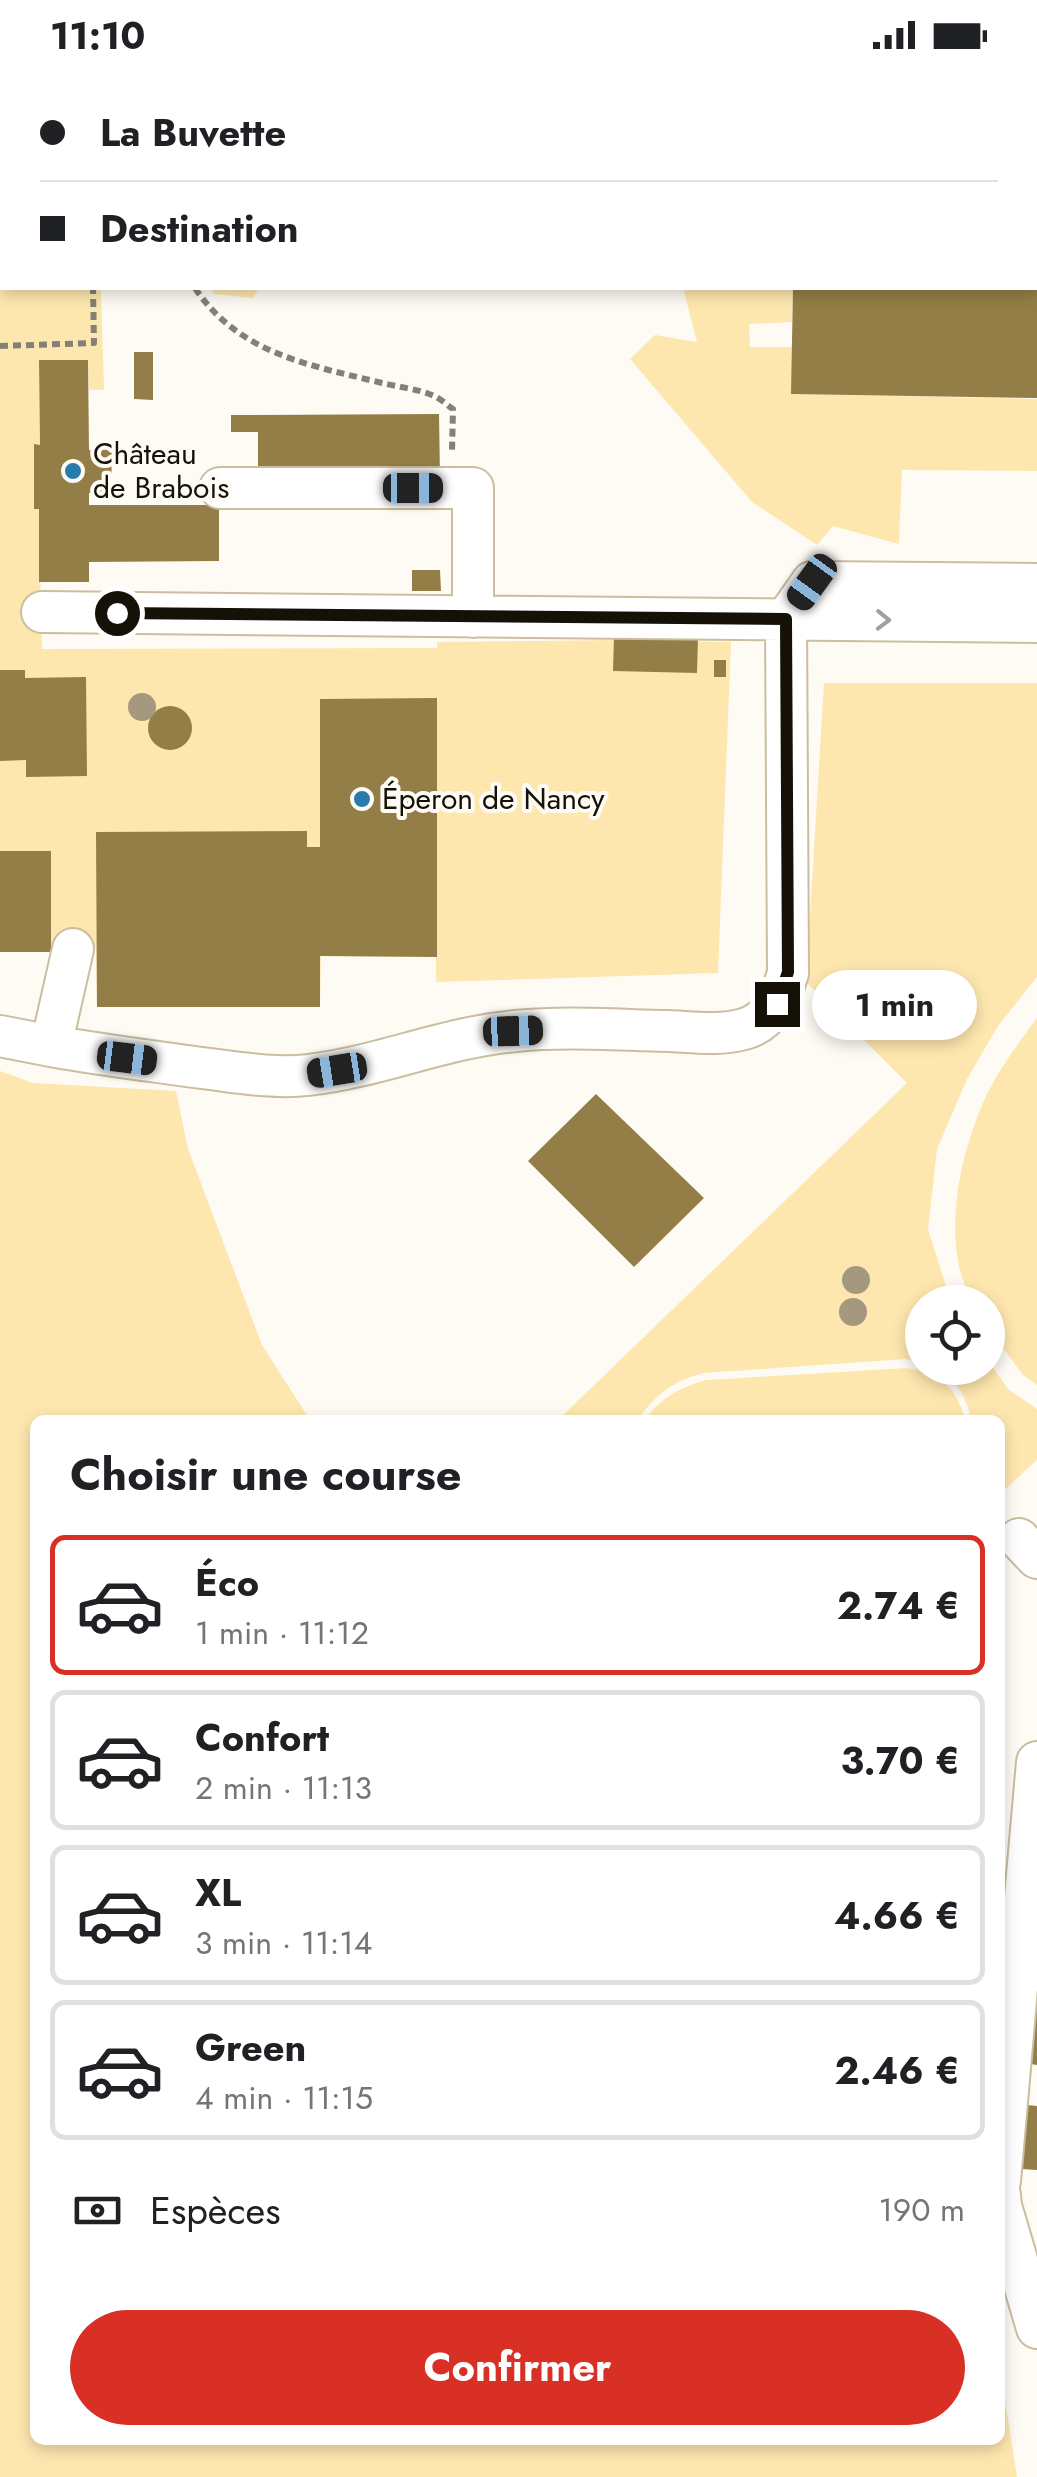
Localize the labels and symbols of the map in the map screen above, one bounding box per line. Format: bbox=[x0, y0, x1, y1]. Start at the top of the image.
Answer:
place label: Château de Brabois bbox=[93, 432, 229, 509]
marker: Château de Brabois bbox=[62, 460, 84, 482]
car bbox=[383, 473, 443, 503]
car bbox=[782, 549, 842, 615]
route start bbox=[95, 591, 140, 636]
one-way arrow bbox=[876, 609, 892, 631]
place label: Éperon de Nancy bbox=[382, 777, 605, 820]
marker: Éperon de Nancy bbox=[351, 788, 373, 810]
callout: 1 min bbox=[812, 969, 977, 1039]
route end bbox=[755, 982, 800, 1027]
car bbox=[482, 1015, 544, 1047]
car bbox=[95, 1039, 159, 1077]
car bbox=[305, 1050, 369, 1090]

